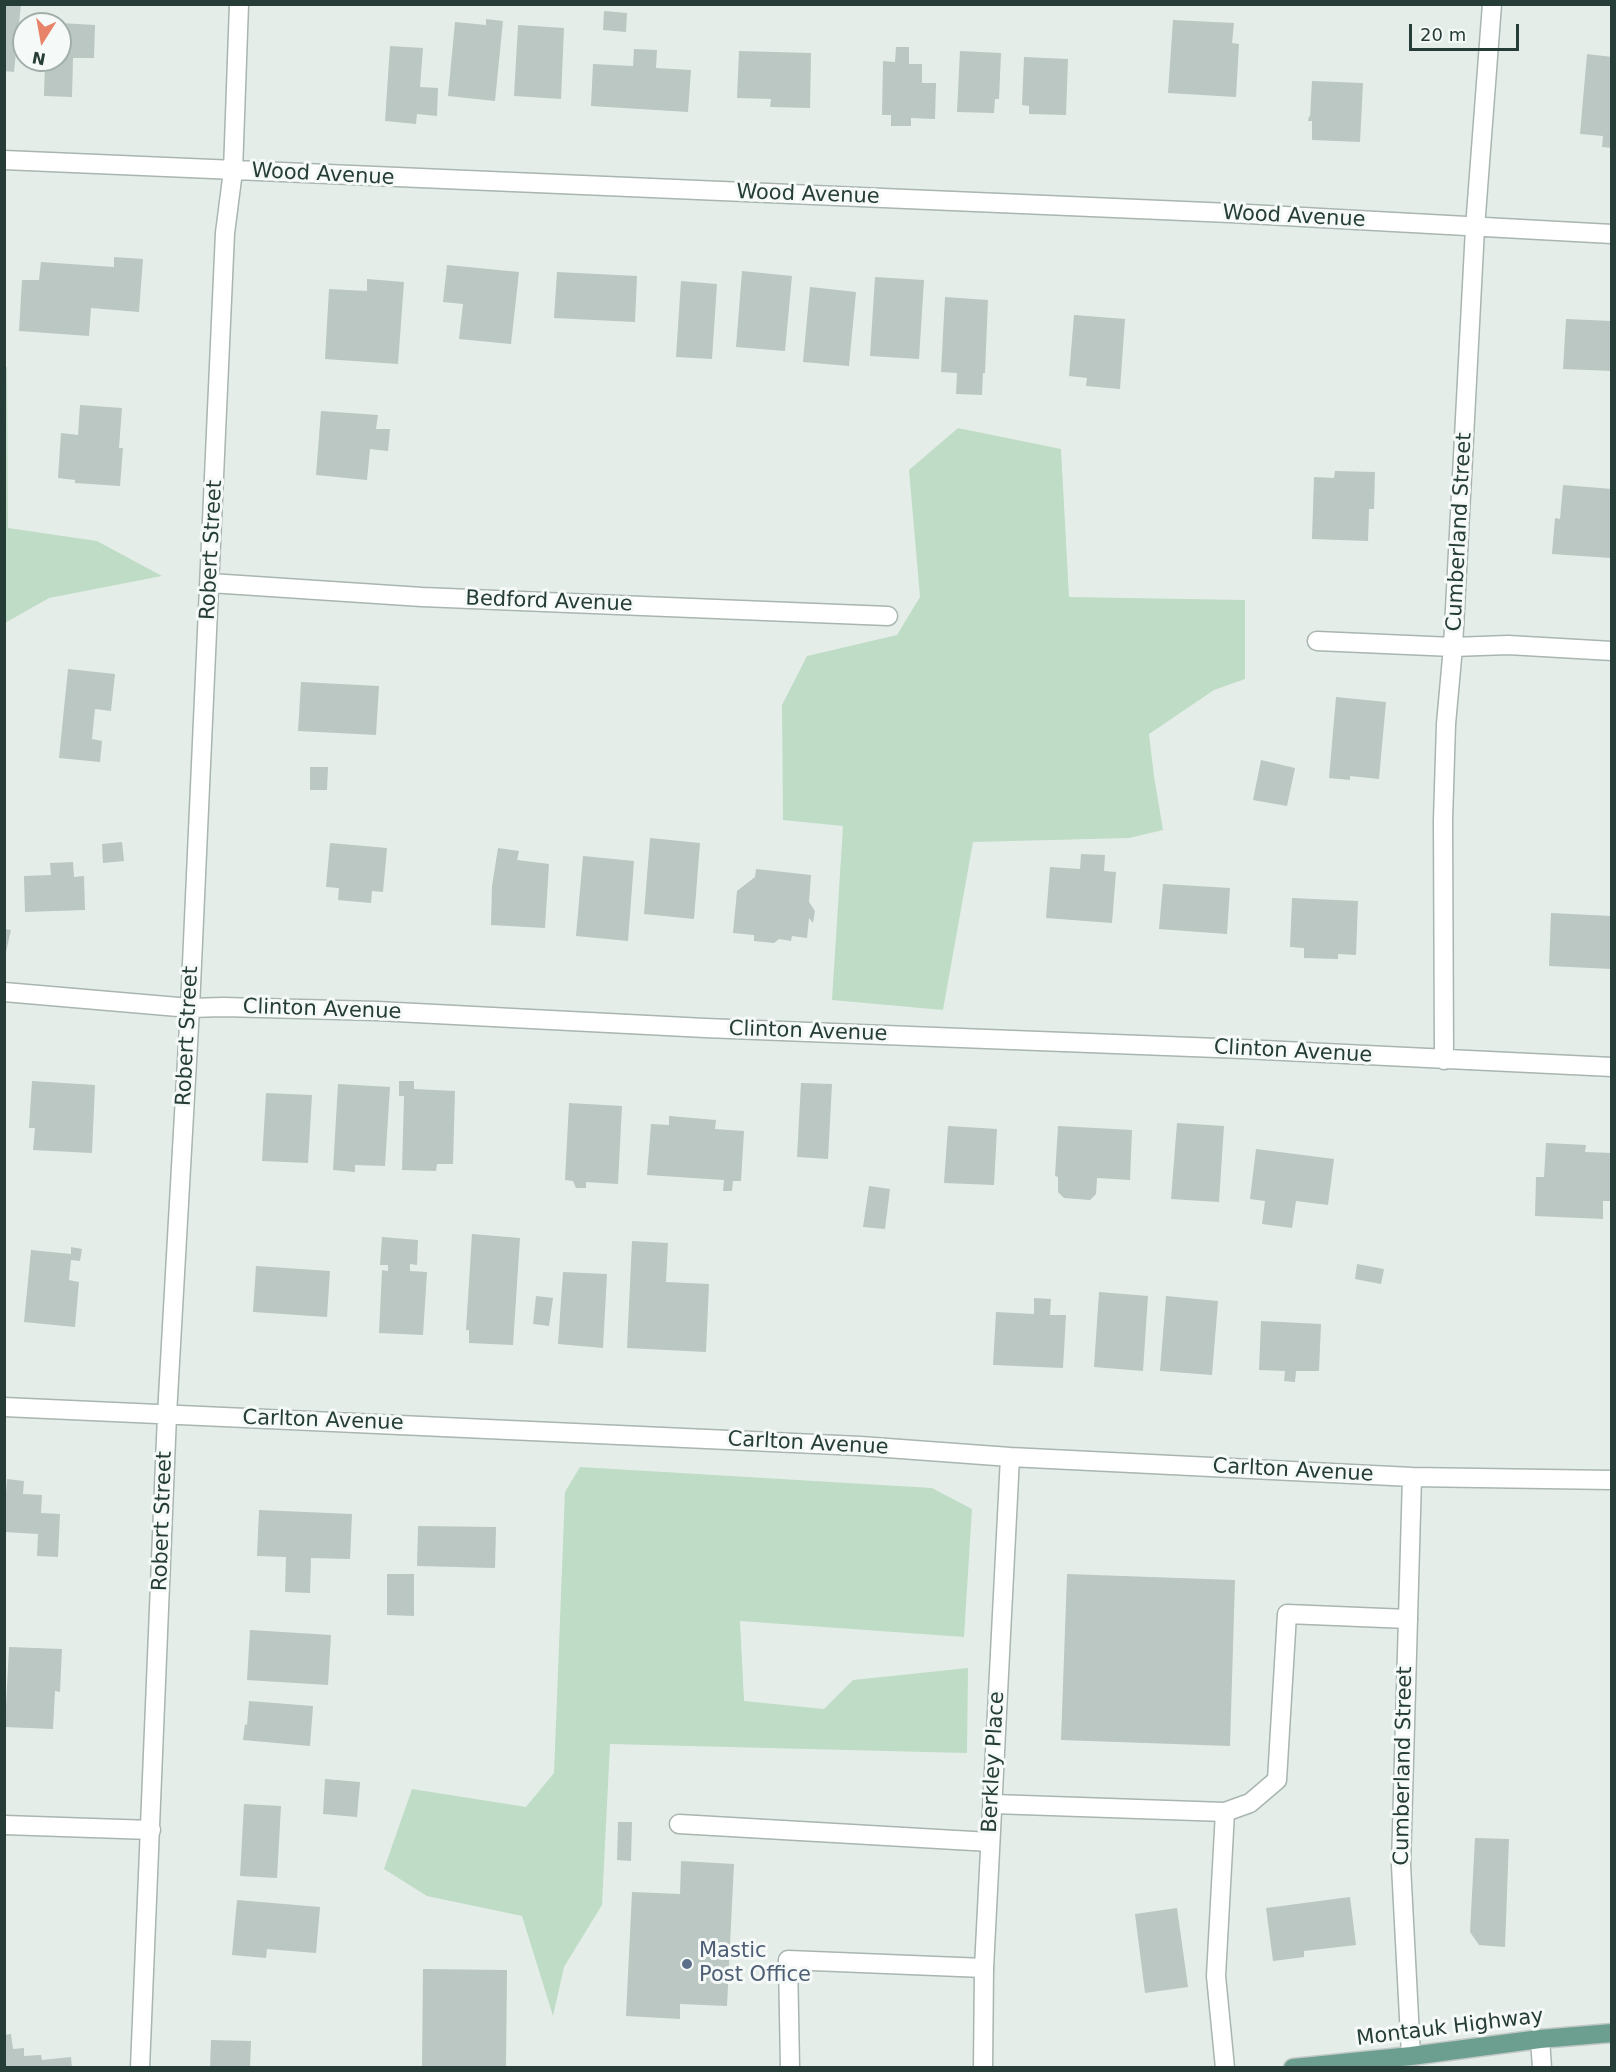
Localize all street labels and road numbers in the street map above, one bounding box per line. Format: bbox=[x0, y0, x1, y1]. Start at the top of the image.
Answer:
street label: Wood Avenue bbox=[251, 159, 395, 191]
street label: Wood Avenue bbox=[736, 180, 880, 210]
street label: Wood Avenue bbox=[1222, 201, 1366, 233]
street label: Cumberland Street bbox=[1442, 432, 1478, 632]
street label: Robert Street bbox=[196, 479, 228, 621]
street label: Bedford Avenue bbox=[465, 586, 633, 618]
street label: Robert Street bbox=[172, 965, 204, 1107]
street label: Clinton Avenue bbox=[242, 995, 402, 1025]
street label: Clinton Avenue bbox=[728, 1017, 888, 1047]
street label: Clinton Avenue bbox=[1213, 1035, 1373, 1069]
street label: Carlton Avenue bbox=[242, 1406, 404, 1436]
street label: Carlton Avenue bbox=[727, 1427, 889, 1461]
street label: Robert Street bbox=[148, 1451, 178, 1591]
street label: Carlton Avenue bbox=[1212, 1454, 1374, 1488]
street label: Cumberland Street bbox=[1390, 1666, 1418, 1866]
street label: Berkley Place bbox=[978, 1691, 1010, 1833]
street label: Montauk Highway bbox=[1355, 2004, 1545, 2052]

